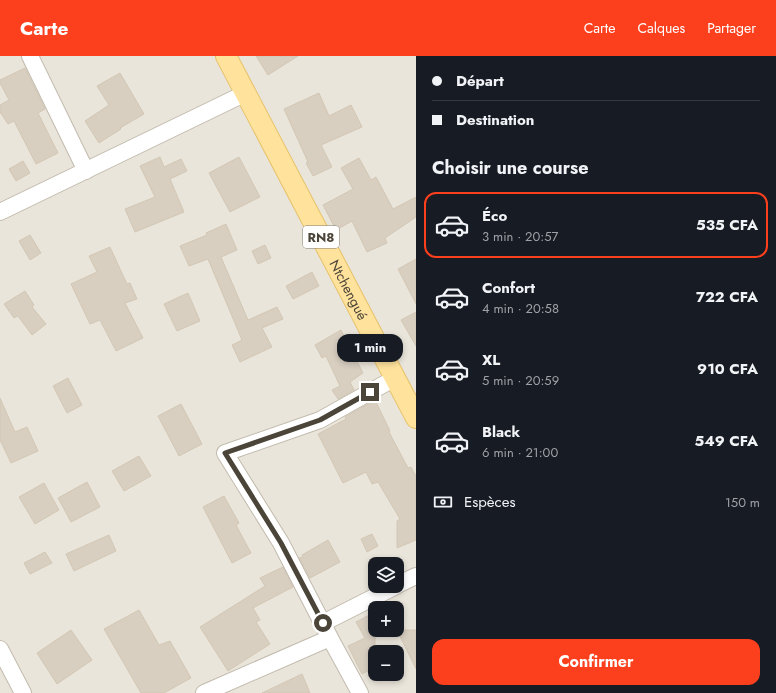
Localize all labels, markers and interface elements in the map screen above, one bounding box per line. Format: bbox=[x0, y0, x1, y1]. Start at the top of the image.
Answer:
text: Carte bbox=[20, 15, 68, 42]
text: Carte bbox=[584, 18, 615, 38]
text: Calques bbox=[637, 18, 685, 38]
text: Partager bbox=[707, 18, 756, 38]
text: Départ bbox=[456, 70, 504, 92]
text: Destination bbox=[456, 109, 534, 131]
text: Choisir une course bbox=[432, 155, 589, 181]
text: Éco bbox=[482, 205, 507, 227]
icon: car bbox=[434, 207, 470, 243]
text: 535 CFA bbox=[696, 214, 758, 236]
road number: RN8 bbox=[303, 226, 339, 248]
text: 3 min · 20:57 bbox=[482, 227, 558, 246]
street label: Ntchengué bbox=[325, 256, 373, 323]
text: Confort bbox=[482, 277, 535, 299]
icon: car bbox=[434, 279, 470, 315]
text: 722 CFA bbox=[696, 286, 758, 308]
text: 4 min · 20:58 bbox=[482, 299, 559, 318]
callout: 1 min bbox=[337, 334, 403, 362]
text: 1 min bbox=[354, 338, 386, 357]
text: XL bbox=[482, 349, 500, 371]
icon: car bbox=[434, 351, 470, 387]
text: 910 CFA bbox=[697, 358, 758, 380]
text: 5 min · 20:59 bbox=[482, 371, 559, 390]
route end bbox=[361, 383, 379, 401]
text: Black bbox=[482, 421, 520, 443]
icon: car bbox=[434, 423, 470, 459]
text: 549 CFA bbox=[695, 430, 758, 452]
text: 6 min · 21:00 bbox=[482, 443, 558, 462]
icon: cash bbox=[432, 491, 454, 513]
text: Espèces bbox=[464, 491, 516, 513]
text: 150 m bbox=[725, 493, 760, 512]
map controls bbox=[368, 557, 404, 681]
button: layers bbox=[368, 557, 404, 593]
button: + bbox=[368, 601, 404, 637]
route start bbox=[314, 614, 332, 632]
button: Confirmer bbox=[432, 639, 760, 685]
button: − bbox=[368, 645, 404, 681]

